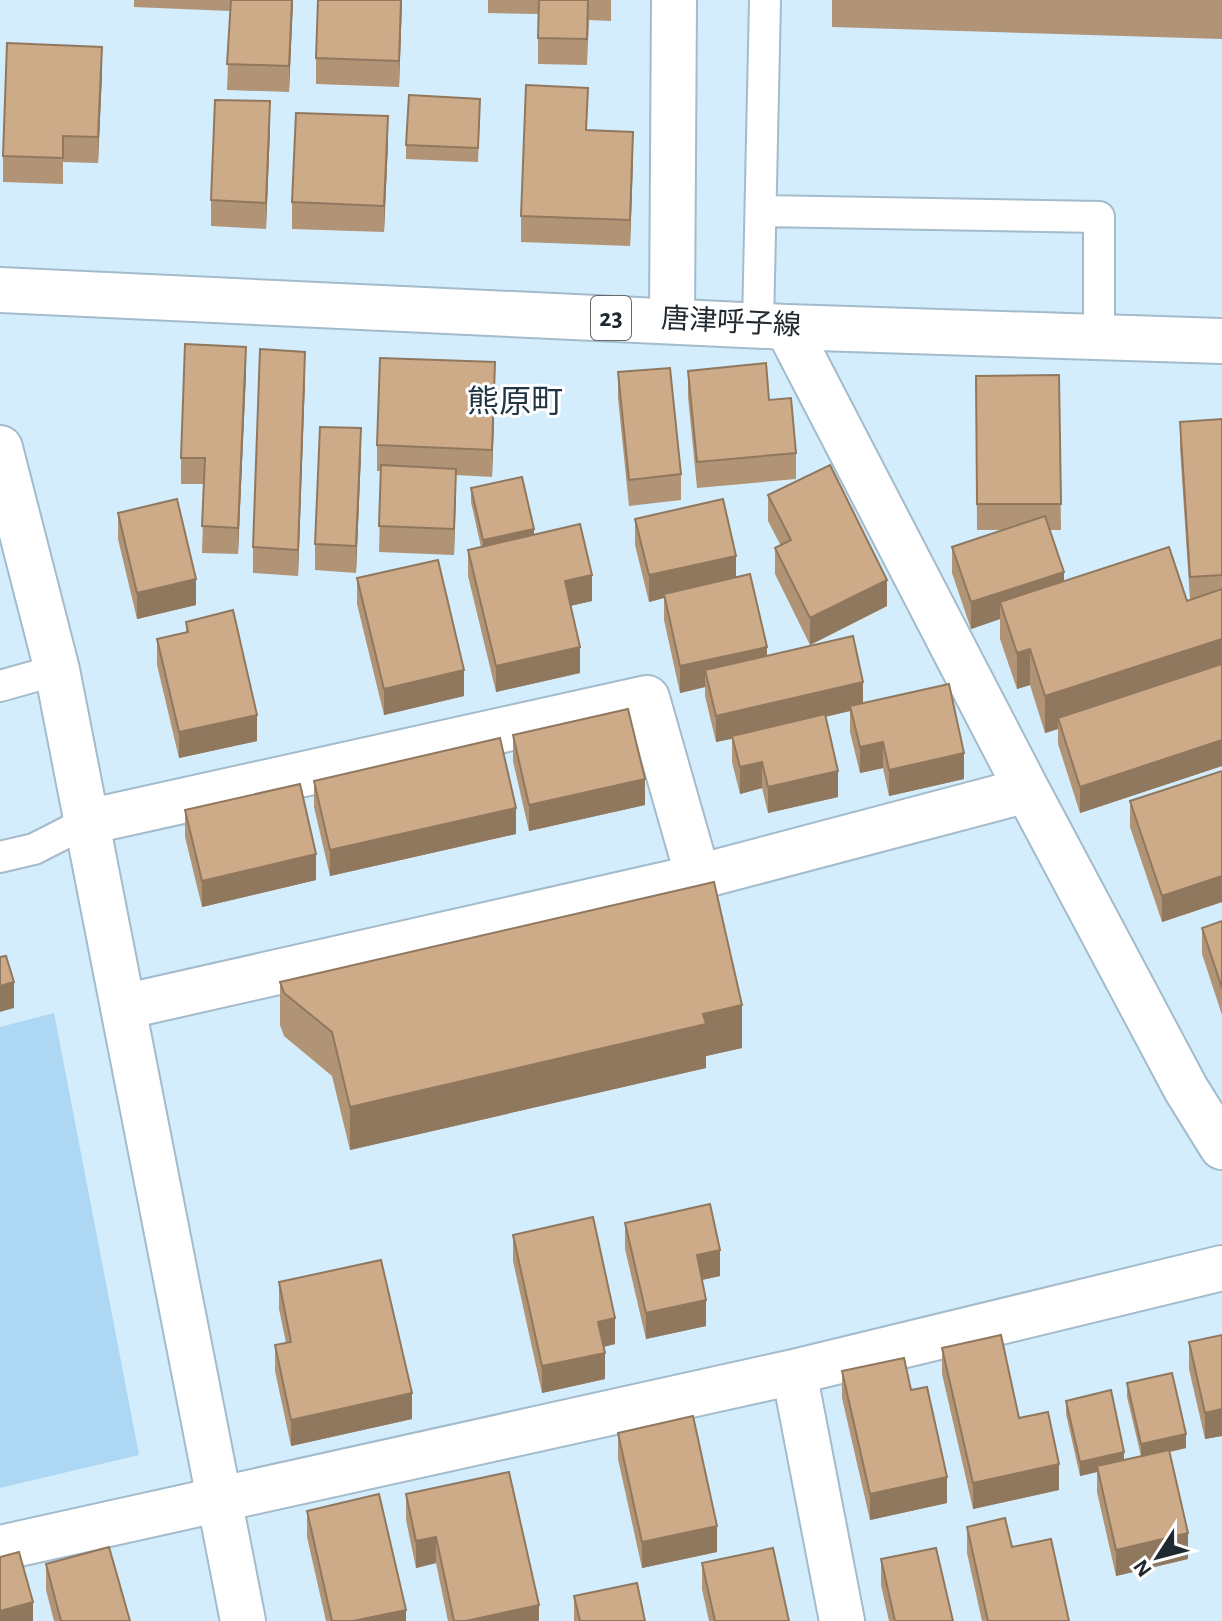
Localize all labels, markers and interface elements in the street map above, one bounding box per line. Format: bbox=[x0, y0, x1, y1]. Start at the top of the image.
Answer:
road number: 23 bbox=[591, 296, 631, 340]
street label: 唐津呼子線 bbox=[660, 303, 802, 341]
district label: 熊原町 bbox=[467, 385, 563, 418]
north arrow bbox=[1118, 1517, 1198, 1597]
text: N bbox=[1129, 1556, 1156, 1581]

